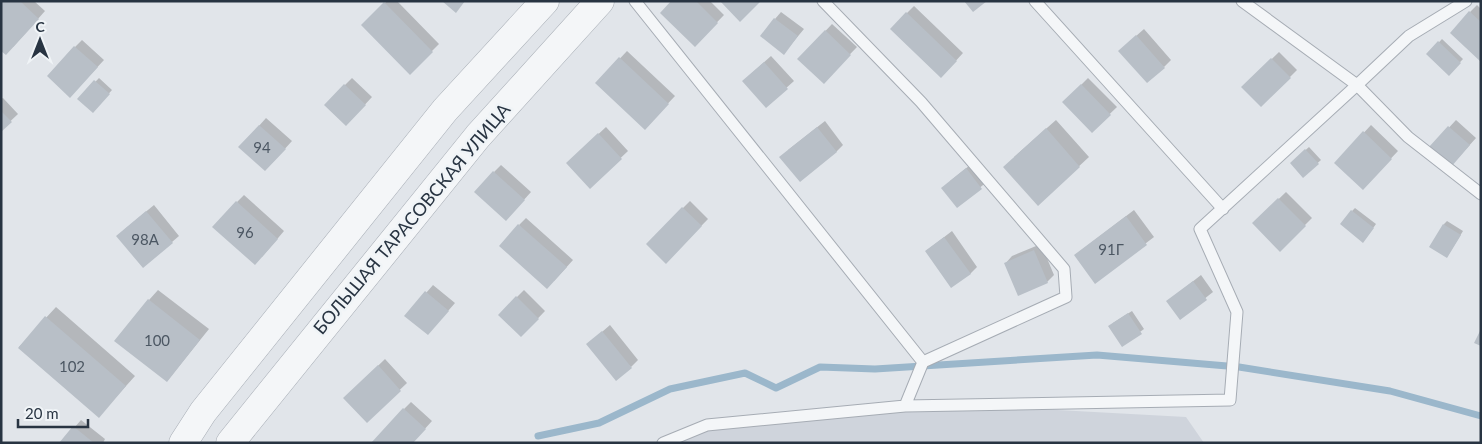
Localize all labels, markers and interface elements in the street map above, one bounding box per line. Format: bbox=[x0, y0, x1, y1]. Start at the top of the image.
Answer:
north arrow bbox=[15, 15, 65, 65]
text: С bbox=[35, 18, 45, 35]
street label: БОЛЬШАЯ ТАРАСОВСКАЯ УЛИЦА bbox=[308, 98, 515, 338]
house number: 94 bbox=[253, 138, 271, 156]
house number: 96 bbox=[236, 223, 254, 241]
house number: 98А bbox=[131, 230, 160, 248]
house number: 91Г bbox=[1098, 240, 1124, 258]
house number: 100 bbox=[144, 331, 170, 349]
house number: 102 bbox=[59, 357, 85, 375]
scale bar bbox=[18, 396, 88, 428]
text: 20 m bbox=[25, 404, 59, 422]

